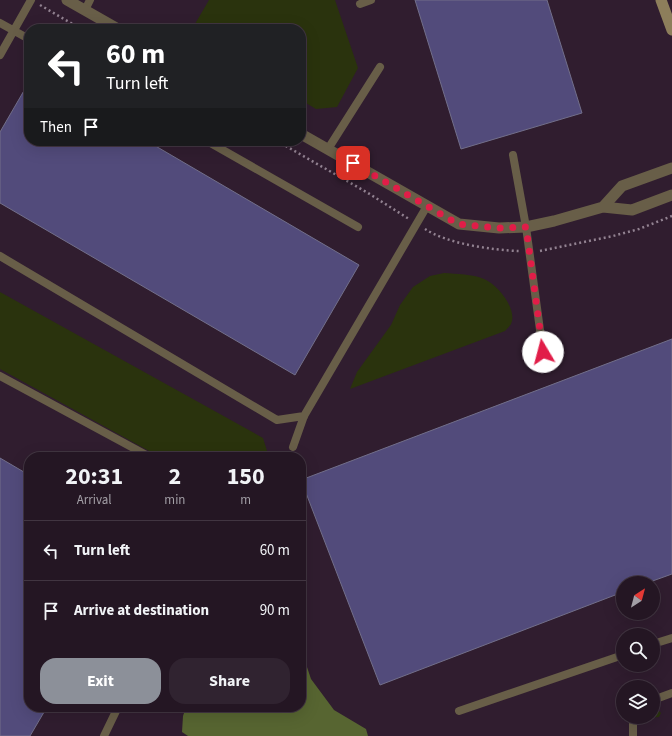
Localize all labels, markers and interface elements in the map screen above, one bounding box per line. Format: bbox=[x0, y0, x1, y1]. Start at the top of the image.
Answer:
text: 60 m bbox=[106, 34, 165, 74]
icon: left bbox=[40, 40, 92, 92]
text: Turn left bbox=[106, 71, 168, 96]
icon: arrive bbox=[80, 116, 102, 138]
text: Then bbox=[40, 117, 72, 138]
pin bbox=[336, 146, 370, 180]
icon: arrive bbox=[342, 152, 364, 174]
position arrow bbox=[522, 331, 564, 373]
text: 20:31 bbox=[65, 459, 123, 494]
text: 2 bbox=[169, 459, 181, 494]
text: 150 bbox=[227, 459, 265, 494]
text: Arrival bbox=[77, 491, 112, 509]
text: min bbox=[164, 491, 185, 509]
text: m bbox=[240, 491, 251, 509]
icon: left bbox=[40, 540, 62, 562]
text: Turn left bbox=[74, 540, 130, 561]
text: 60 m bbox=[260, 540, 290, 561]
north arrow bbox=[616, 576, 660, 620]
map controls bbox=[616, 576, 660, 724]
icon: arrive bbox=[40, 600, 62, 622]
text: Arrive at destination bbox=[74, 600, 209, 621]
text: 90 m bbox=[260, 600, 290, 621]
button: search bbox=[616, 628, 660, 672]
button: Exit bbox=[40, 658, 161, 704]
button: Share bbox=[169, 658, 290, 704]
button: layers bbox=[616, 680, 660, 724]

